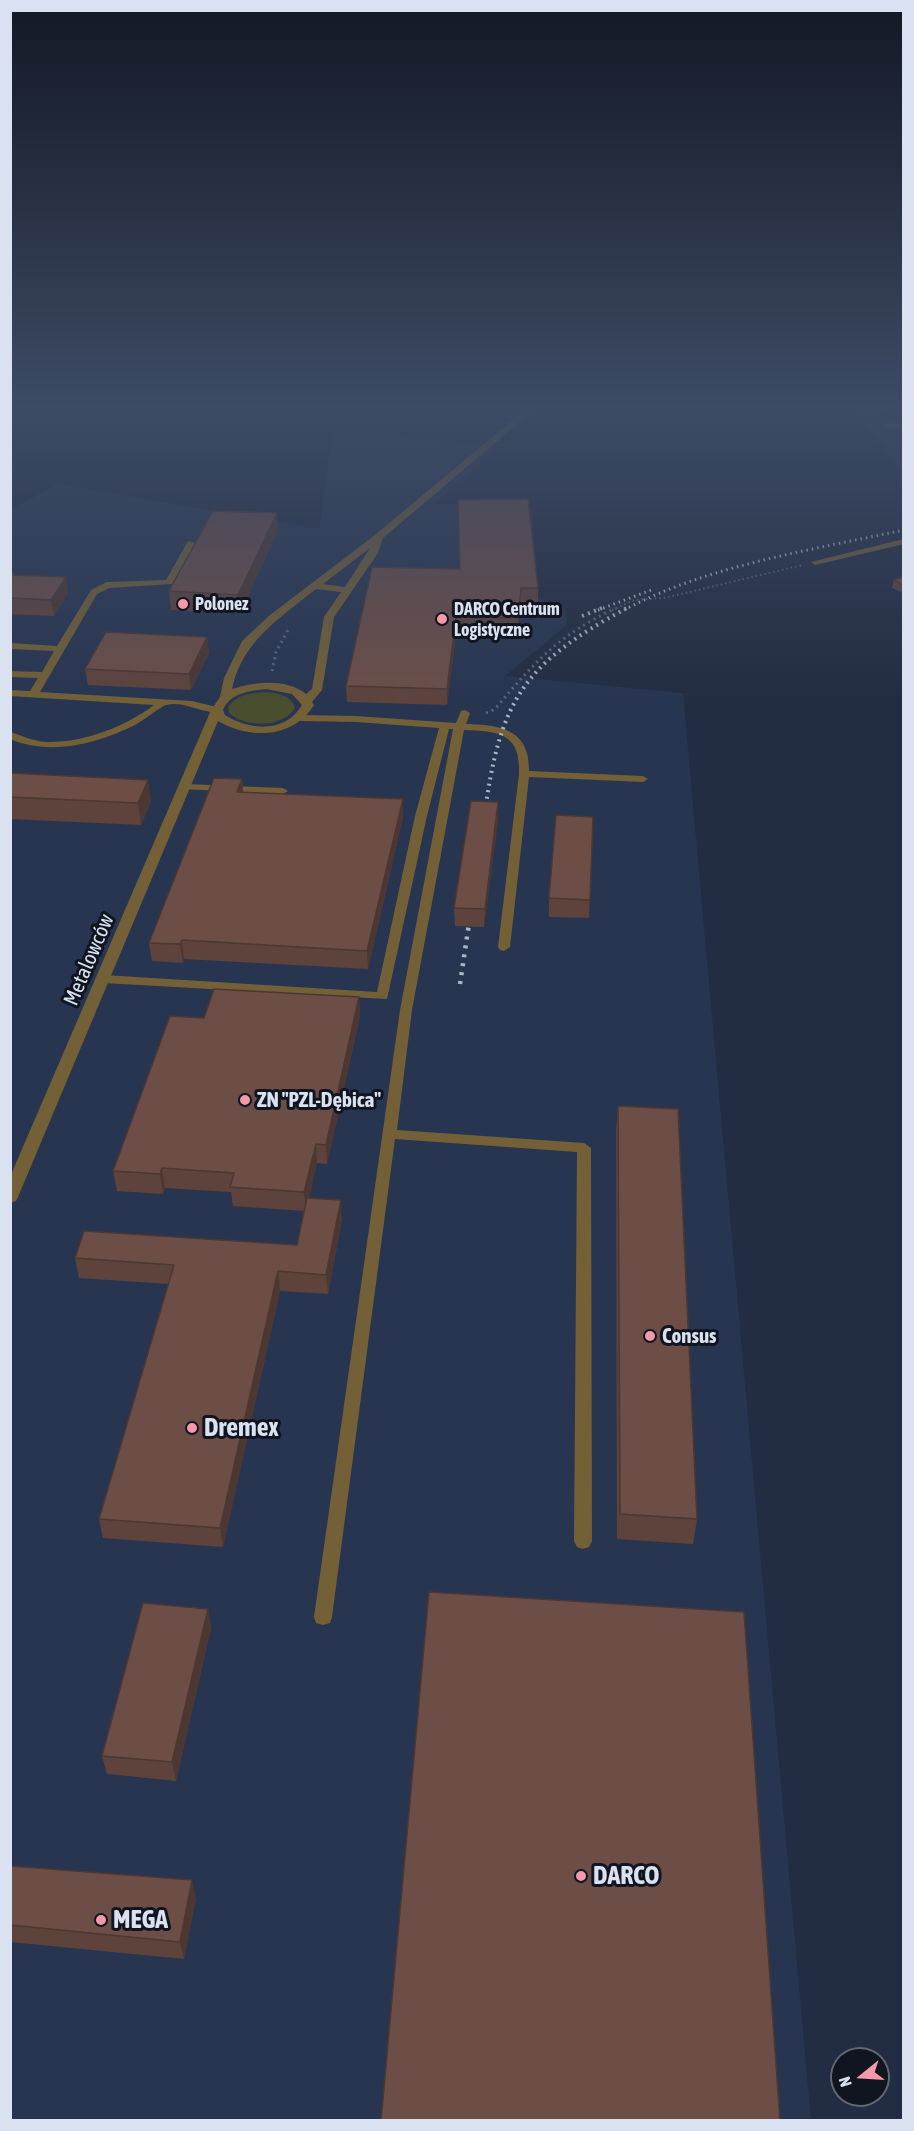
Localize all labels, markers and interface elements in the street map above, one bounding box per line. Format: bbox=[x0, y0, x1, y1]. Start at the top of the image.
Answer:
place label: Polonez bbox=[195, 593, 249, 615]
marker: Polonez bbox=[176, 597, 190, 611]
place label: DARCO Centrum Logistyczne bbox=[454, 598, 560, 640]
marker: DARCO Centrum Logistyczne bbox=[435, 612, 449, 626]
street label: Metalowców bbox=[59, 911, 119, 1009]
place label: ZN "PZL-Dębica" bbox=[257, 1087, 381, 1113]
marker: ZN "PZL-Dębica" bbox=[238, 1093, 252, 1107]
place label: Consus bbox=[662, 1323, 716, 1349]
marker: Consus bbox=[643, 1329, 657, 1343]
place label: Dremex bbox=[204, 1412, 279, 1444]
marker: Dremex bbox=[185, 1421, 199, 1435]
place label: DARCO bbox=[593, 1860, 659, 1892]
marker: DARCO bbox=[574, 1869, 588, 1883]
place label: MEGA bbox=[113, 1904, 168, 1936]
marker: MEGA bbox=[94, 1913, 108, 1927]
north arrow bbox=[830, 2047, 890, 2107]
text: N bbox=[835, 2075, 855, 2089]

